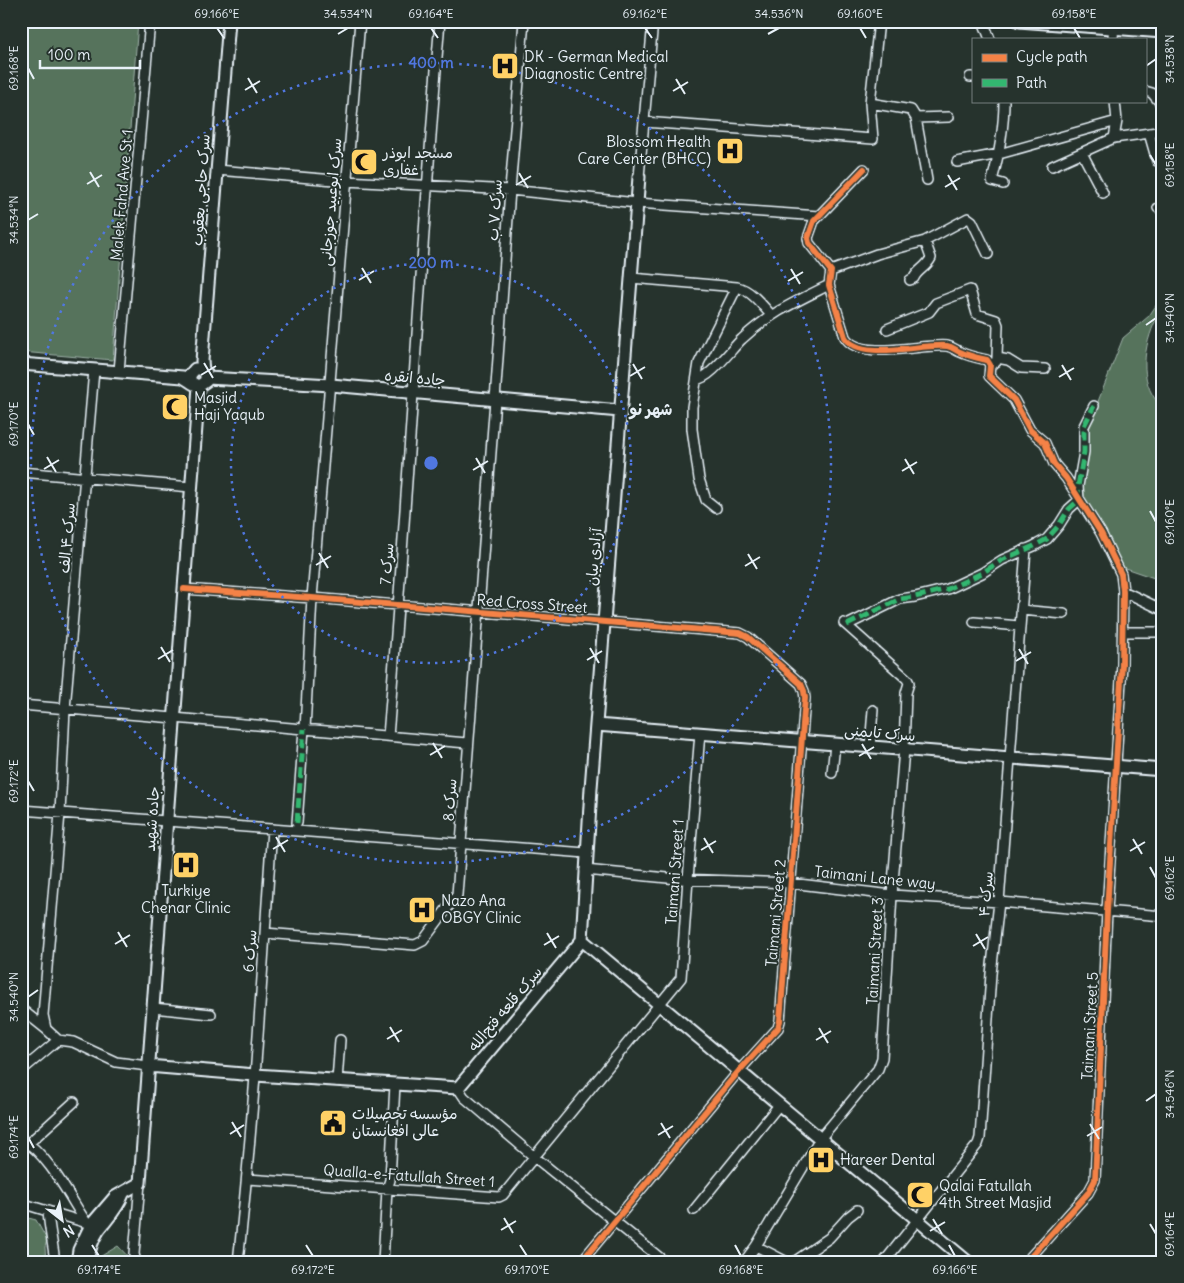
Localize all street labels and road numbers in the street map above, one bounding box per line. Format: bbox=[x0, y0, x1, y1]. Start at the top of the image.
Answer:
street label: Malek Fahd Ave St 1 bbox=[106, 128, 137, 261]
street label: سرک حاجی یعقوب bbox=[187, 133, 215, 247]
street label: سرک ابوعبید جوزجانی bbox=[315, 137, 347, 267]
street label: سرک ۷ ب bbox=[483, 178, 506, 241]
street label: جاده انقره bbox=[384, 365, 446, 390]
street label: سرک ۴ الف bbox=[54, 502, 79, 574]
street label: آزادی بیان bbox=[582, 526, 606, 587]
street label: سرک 7 bbox=[376, 542, 397, 585]
street label: Red Cross Street bbox=[476, 590, 588, 617]
street label: سرک تایمنی bbox=[844, 720, 916, 746]
street label: سرک 8 bbox=[439, 778, 460, 822]
street label: جاده شهید bbox=[140, 786, 163, 852]
street label: Taimani Street 1 bbox=[661, 819, 688, 925]
street label: Taimani Street 2 bbox=[761, 858, 790, 968]
street label: Taimani Lane way bbox=[813, 862, 937, 893]
street label: سرک ۴ bbox=[974, 870, 997, 918]
street label: Taimani Street 3 bbox=[862, 896, 887, 1006]
street label: سرک 6 bbox=[239, 929, 260, 973]
street label: سرک قلعه فتح‌الله bbox=[463, 962, 547, 1056]
street label: Taimani Street 5 bbox=[1077, 971, 1102, 1081]
street label: Qualla-e-Fatullah Street 1 bbox=[323, 1160, 495, 1191]

